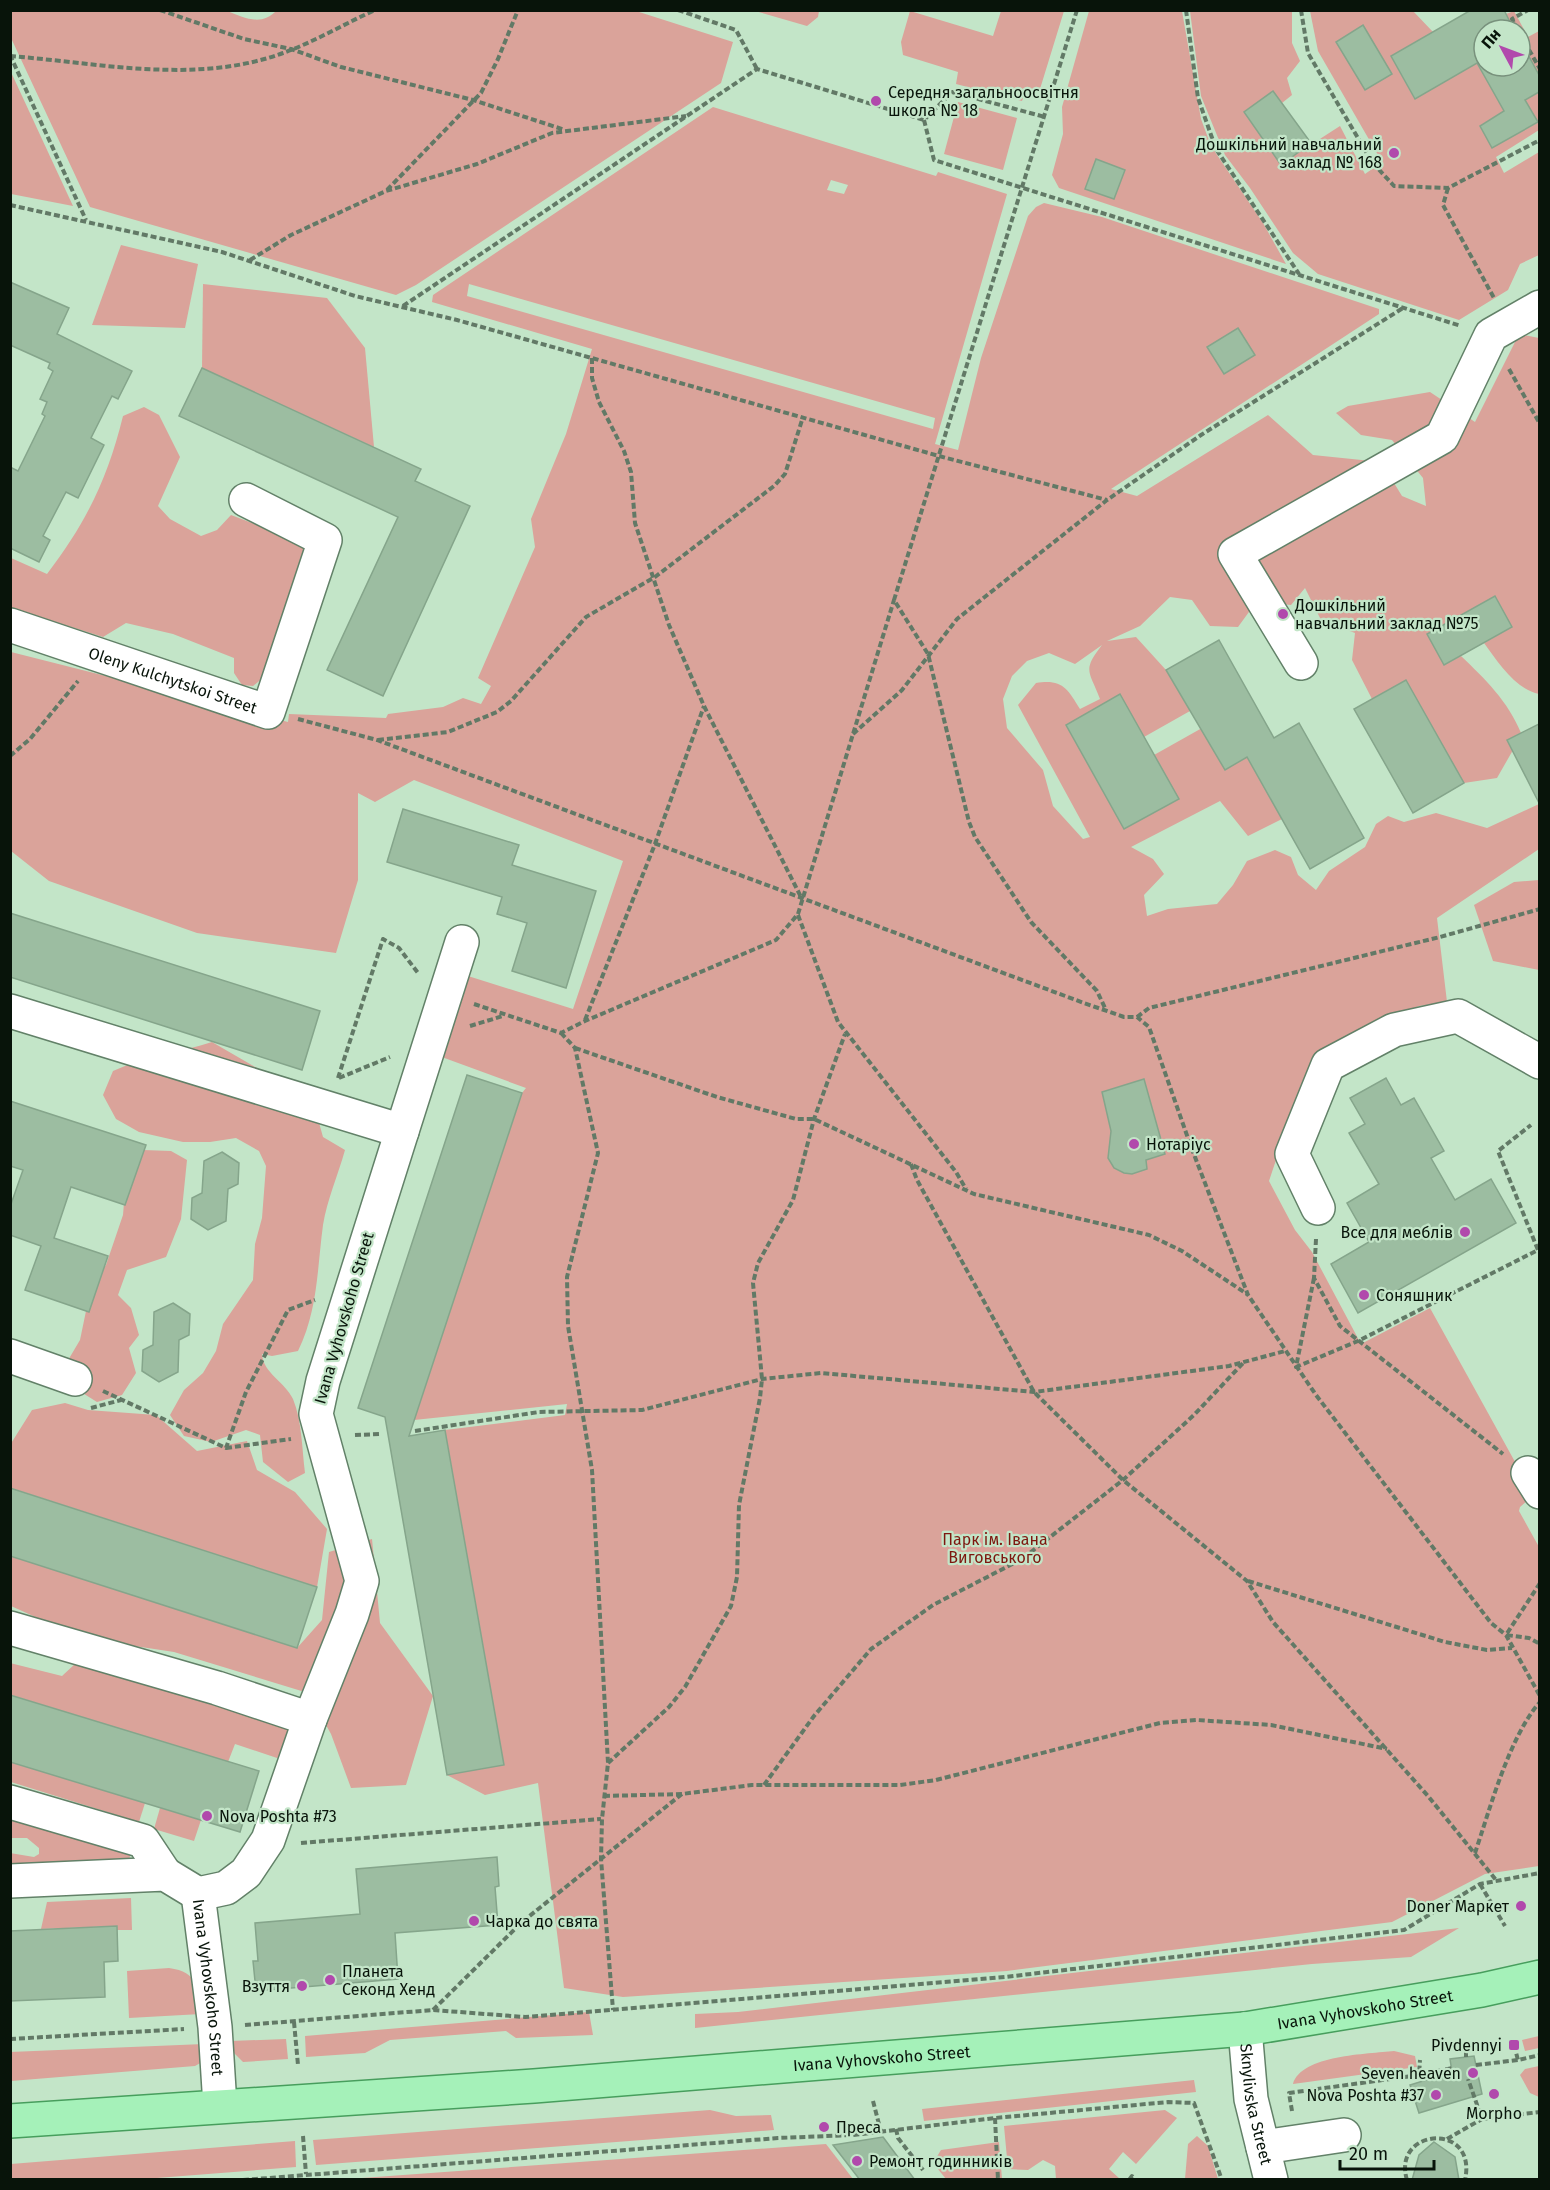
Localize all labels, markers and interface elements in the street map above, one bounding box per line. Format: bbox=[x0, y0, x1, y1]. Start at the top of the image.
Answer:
north arrow bbox=[1472, 18, 1532, 78]
text: Пн bbox=[1477, 25, 1505, 52]
place label: Середня загальноосвітня школа № 18 bbox=[888, 83, 1079, 120]
marker: Середня загальноосвітня школа № 18 bbox=[869, 94, 883, 108]
place label: Дошкільний навчальний заклад № 168 bbox=[1195, 135, 1382, 172]
marker: Дошкільний навчальний заклад № 168 bbox=[1387, 146, 1401, 160]
place label: Дошкільний навчальний заклад №75 bbox=[1294, 596, 1479, 633]
marker: Дошкільний навчальний заклад №75 bbox=[1276, 607, 1290, 621]
street label: Oleny Kulchytskoi Street bbox=[86, 643, 260, 717]
place label: Нотаріус bbox=[1146, 1135, 1211, 1154]
marker: Нотаріус bbox=[1127, 1137, 1141, 1151]
place label: Все для меблів bbox=[1340, 1223, 1453, 1242]
marker: Все для меблів bbox=[1458, 1225, 1472, 1239]
street label: Ivana Vyhovskoho Street bbox=[310, 1230, 378, 1406]
place label: Соняшник bbox=[1376, 1286, 1453, 1305]
marker: Соняшник bbox=[1357, 1288, 1371, 1302]
park label: Парк ім. Івана Виговського bbox=[942, 1530, 1048, 1567]
place label: Nova Poshta #73 bbox=[219, 1807, 337, 1826]
marker: Nova Poshta #73 bbox=[200, 1809, 214, 1823]
place label: Doner Маркет bbox=[1406, 1897, 1510, 1916]
street label: Ivana Vyhovskoho Street bbox=[189, 1898, 228, 2077]
marker: Doner Маркет bbox=[1514, 1899, 1528, 1913]
place label: Чарка до свята bbox=[486, 1912, 598, 1931]
marker: Чарка до свята bbox=[467, 1914, 481, 1928]
place label: Планета Секонд Хенд bbox=[342, 1962, 435, 1999]
marker: Планета Секонд Хенд bbox=[323, 1973, 337, 1987]
place label: Взуття bbox=[242, 1977, 290, 1996]
marker: Взуття bbox=[295, 1979, 309, 1993]
street label: Ivana Vyhovskoho Street bbox=[1276, 1985, 1454, 2033]
place label: Pivdennyi bbox=[1431, 2036, 1502, 2055]
marker: Pivdennyi bbox=[1507, 2038, 1521, 2052]
street label: Ivana Vyhovskoho Street bbox=[792, 2042, 971, 2075]
street label: Sknylivska Street bbox=[1237, 2043, 1276, 2167]
place label: Seven heaven bbox=[1361, 2064, 1461, 2083]
marker: Seven heaven bbox=[1466, 2066, 1480, 2080]
place label: Nova Poshta #37 bbox=[1306, 2086, 1424, 2105]
marker: Morpho bbox=[1487, 2087, 1501, 2101]
marker: Nova Poshta #37 bbox=[1429, 2088, 1443, 2102]
place label: Morpho bbox=[1466, 2104, 1522, 2123]
place label: Преса bbox=[836, 2118, 881, 2137]
marker: Преса bbox=[817, 2120, 831, 2134]
scale bar bbox=[1340, 2133, 1434, 2171]
text: 20 m bbox=[1349, 2143, 1388, 2165]
place label: Ремонт годинників bbox=[869, 2152, 1012, 2171]
marker: Ремонт годинників bbox=[850, 2154, 864, 2168]

